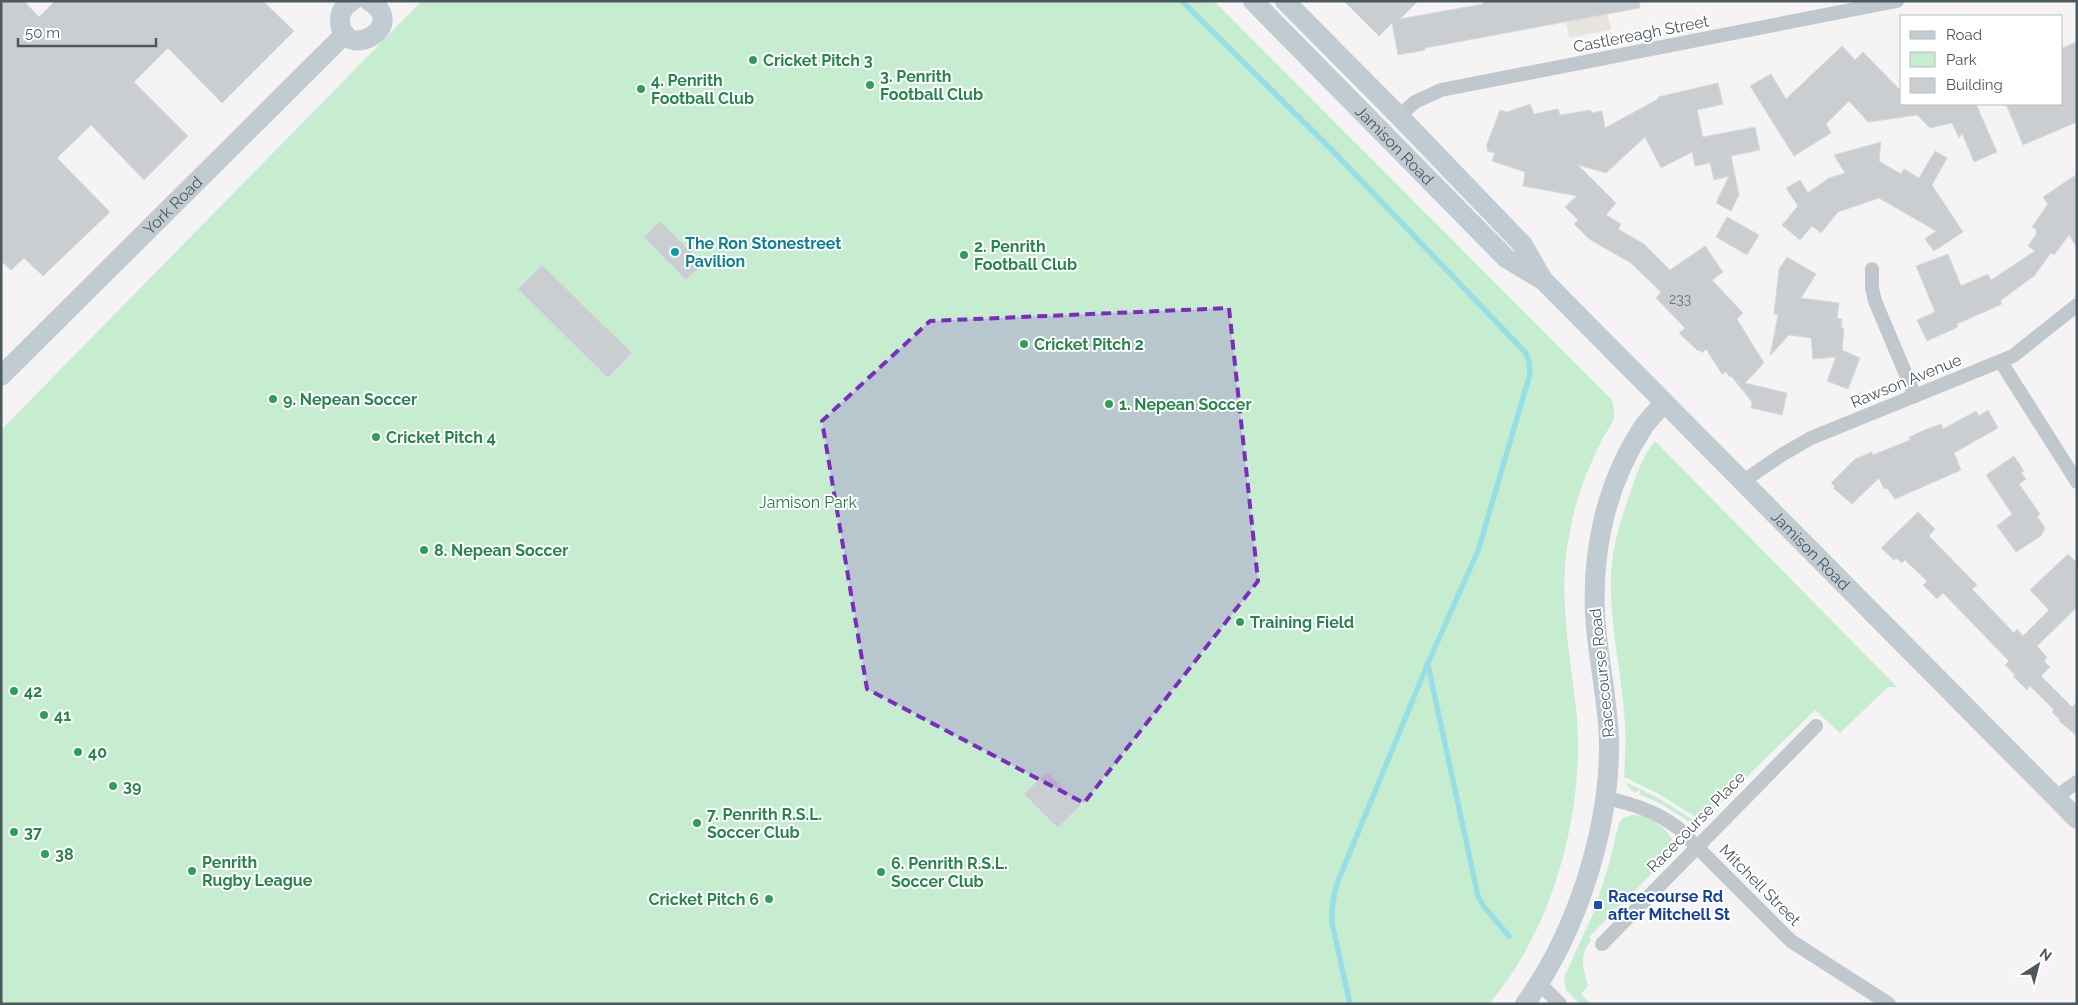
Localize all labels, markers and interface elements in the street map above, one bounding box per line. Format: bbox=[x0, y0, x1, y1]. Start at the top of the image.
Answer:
street label: Castlereagh Street bbox=[1572, 11, 1711, 56]
scale bar bbox=[18, 15, 155, 47]
legend bbox=[1900, 15, 2063, 105]
text: 50 m bbox=[25, 24, 60, 42]
text: Road bbox=[1946, 26, 1982, 44]
place label: Cricket Pitch 3 bbox=[763, 51, 873, 70]
text: Park bbox=[1946, 51, 1977, 69]
marker: Cricket Pitch 3 bbox=[747, 54, 759, 66]
place label: 3. Penrith Football Club bbox=[880, 67, 983, 104]
place label: 4. Penrith Football Club bbox=[651, 71, 754, 108]
text: Building bbox=[1946, 76, 2003, 94]
marker: 3. Penrith Football Club bbox=[864, 79, 876, 91]
marker: 4. Penrith Football Club bbox=[635, 83, 647, 95]
street label: Jamison Road bbox=[1352, 101, 1438, 189]
street label: York Road bbox=[139, 172, 206, 239]
place label: The Ron Stonestreet Pavilion bbox=[685, 234, 841, 271]
place label: 2. Penrith Football Club bbox=[974, 237, 1077, 274]
marker: The Ron Stonestreet Pavilion bbox=[669, 246, 681, 258]
marker: 2. Penrith Football Club bbox=[958, 249, 970, 261]
house number: 233 bbox=[1669, 291, 1691, 307]
place label: Cricket Pitch 2 bbox=[1034, 335, 1144, 354]
marker: Cricket Pitch 2 bbox=[1018, 338, 1030, 350]
street label: Rawson Avenue bbox=[1848, 350, 1964, 412]
place label: 9. Nepean Soccer bbox=[283, 390, 417, 409]
marker: 9. Nepean Soccer bbox=[267, 393, 279, 405]
place label: 1. Nepean Soccer bbox=[1119, 395, 1252, 414]
marker: 1. Nepean Soccer bbox=[1103, 398, 1115, 410]
place label: Cricket Pitch 4 bbox=[386, 428, 496, 447]
marker: Cricket Pitch 4 bbox=[370, 431, 382, 443]
park label: Jamison Park bbox=[759, 493, 857, 512]
street label: Jamison Road bbox=[1767, 507, 1854, 594]
place label: 8. Nepean Soccer bbox=[434, 541, 568, 560]
marker: 8. Nepean Soccer bbox=[418, 544, 430, 556]
street label: Racecourse Road bbox=[1586, 607, 1618, 739]
place label: Training Field bbox=[1250, 613, 1354, 632]
marker: Training Field bbox=[1234, 616, 1246, 628]
place label: 42 bbox=[24, 682, 42, 701]
marker: 42 bbox=[8, 685, 20, 697]
place label: 41 bbox=[54, 706, 71, 725]
marker: 41 bbox=[38, 709, 50, 721]
place label: 40 bbox=[88, 743, 107, 762]
marker: 40 bbox=[72, 746, 84, 758]
street label: Racecourse Place bbox=[1643, 768, 1749, 876]
place label: 39 bbox=[123, 777, 141, 796]
marker: 39 bbox=[107, 780, 119, 792]
place label: 7. Penrith R.S.L. Soccer Club bbox=[707, 805, 822, 842]
marker: 7. Penrith R.S.L. Soccer Club bbox=[691, 817, 703, 829]
place label: 37 bbox=[24, 823, 42, 842]
marker: 37 bbox=[8, 826, 20, 838]
street label: Mitchell Street bbox=[1715, 840, 1805, 930]
place label: 38 bbox=[55, 845, 74, 864]
marker: 38 bbox=[39, 848, 51, 860]
place label: Penrith Rugby League bbox=[202, 853, 313, 890]
place label: 6. Penrith R.S.L. Soccer Club bbox=[891, 854, 1008, 891]
marker: Penrith Rugby League bbox=[186, 865, 198, 877]
marker: 6. Penrith R.S.L. Soccer Club bbox=[875, 866, 887, 878]
place label: Racecourse Rd after Mitchell St bbox=[1608, 887, 1730, 924]
place label: Cricket Pitch 6 bbox=[648, 890, 759, 909]
marker: Cricket Pitch 6 bbox=[763, 893, 775, 905]
marker: Racecourse Rd after Mitchell St bbox=[1592, 899, 1604, 911]
north arrow bbox=[2013, 940, 2063, 990]
text: N bbox=[2037, 945, 2055, 964]

